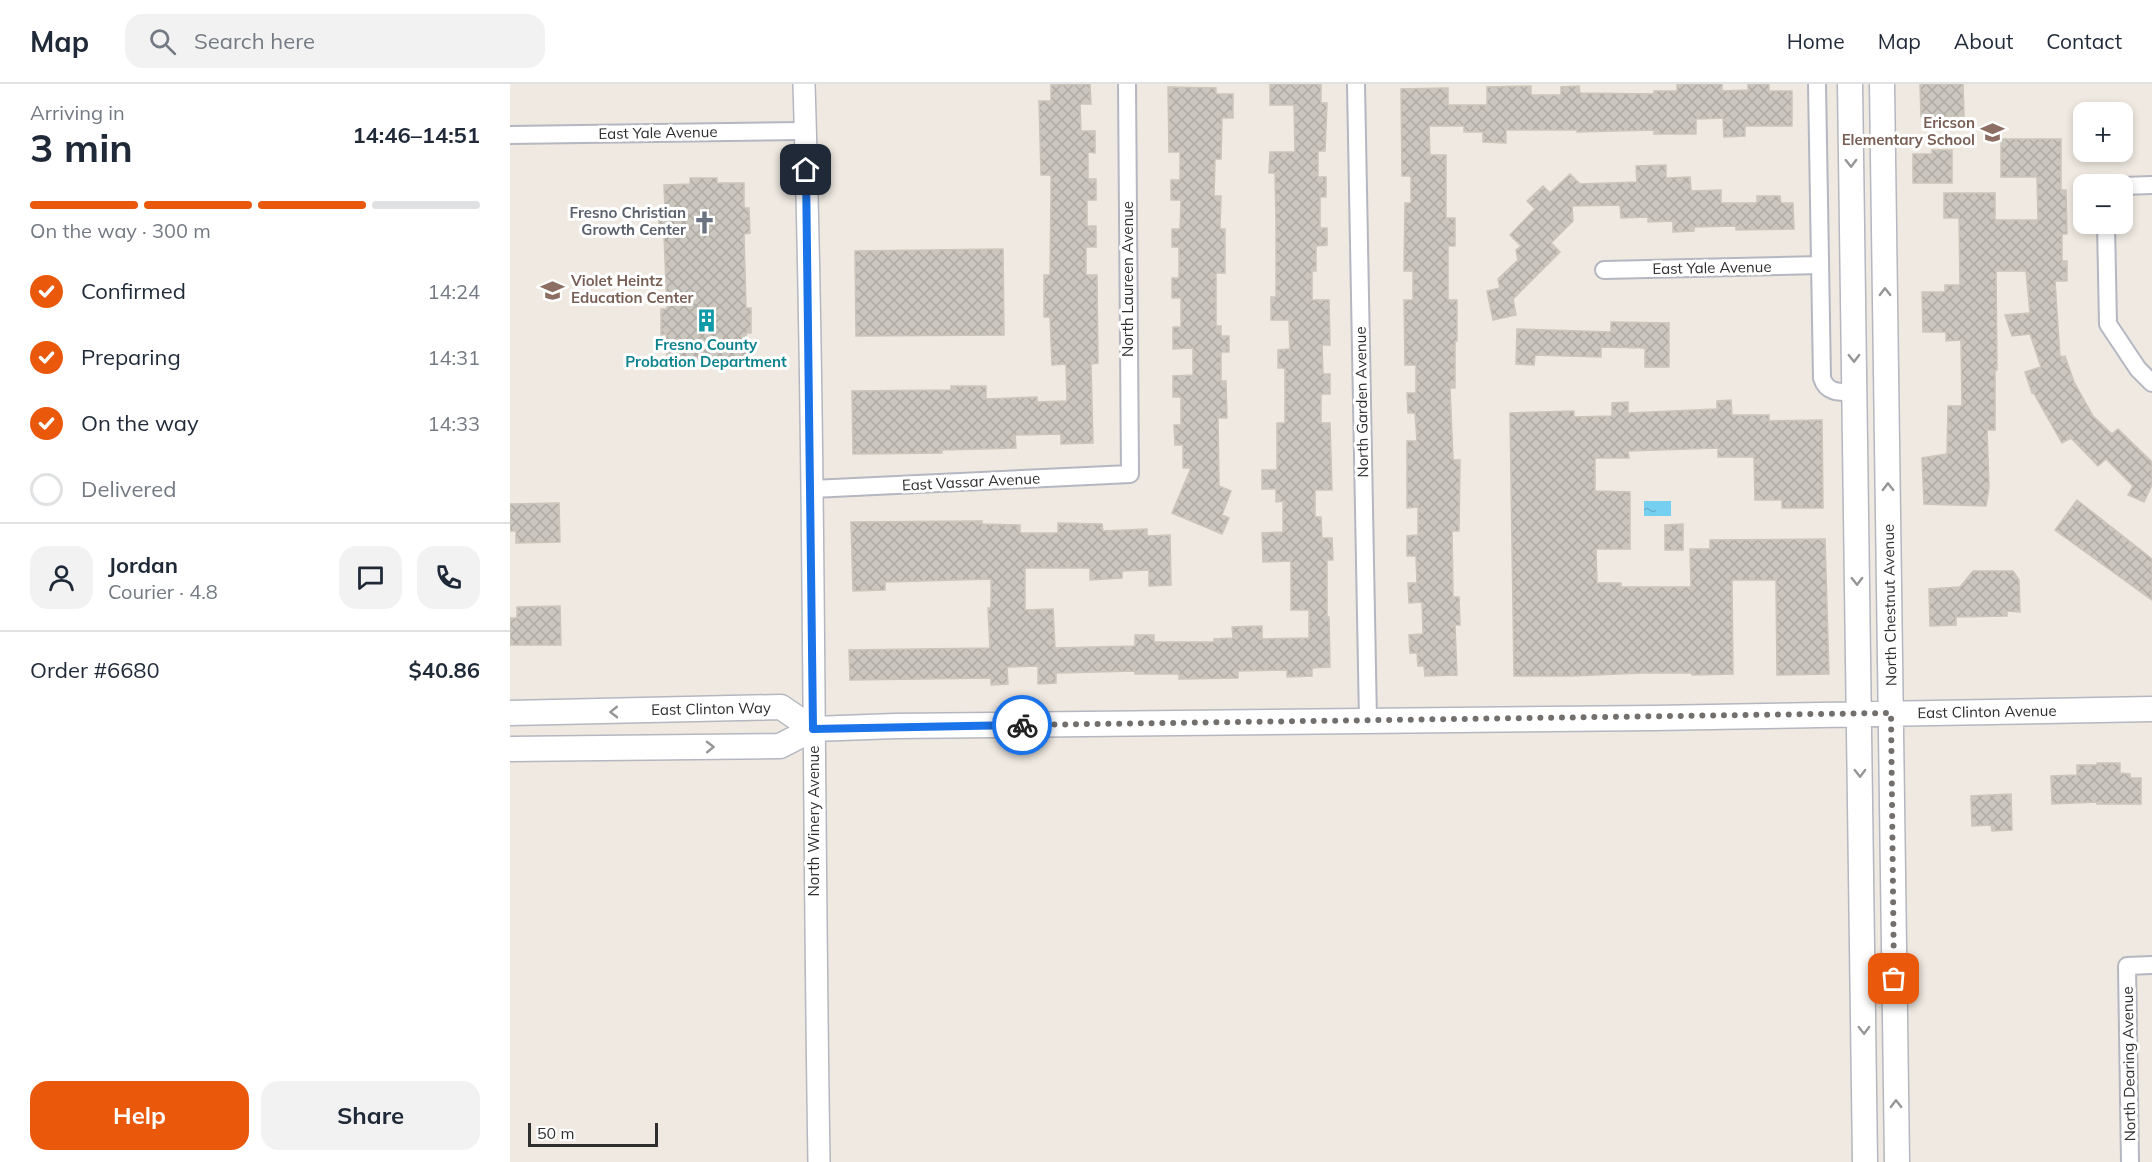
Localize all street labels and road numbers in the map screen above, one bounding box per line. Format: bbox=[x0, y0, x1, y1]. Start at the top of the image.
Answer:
street label: East Yale Avenue bbox=[598, 122, 718, 143]
street label: North Laureen Avenue bbox=[1118, 201, 1137, 357]
street label: East Yale Avenue bbox=[1652, 257, 1772, 278]
street label: North Garden Avenue bbox=[1351, 326, 1372, 478]
street label: East Vassar Avenue bbox=[901, 468, 1041, 495]
street label: North Chestnut Avenue bbox=[1879, 524, 1900, 686]
street label: East Clinton Way bbox=[651, 698, 771, 719]
street label: East Clinton Avenue bbox=[1917, 701, 2057, 722]
street label: North Winery Avenue bbox=[804, 746, 823, 896]
street label: North Dearing Avenue bbox=[2118, 986, 2139, 1142]

